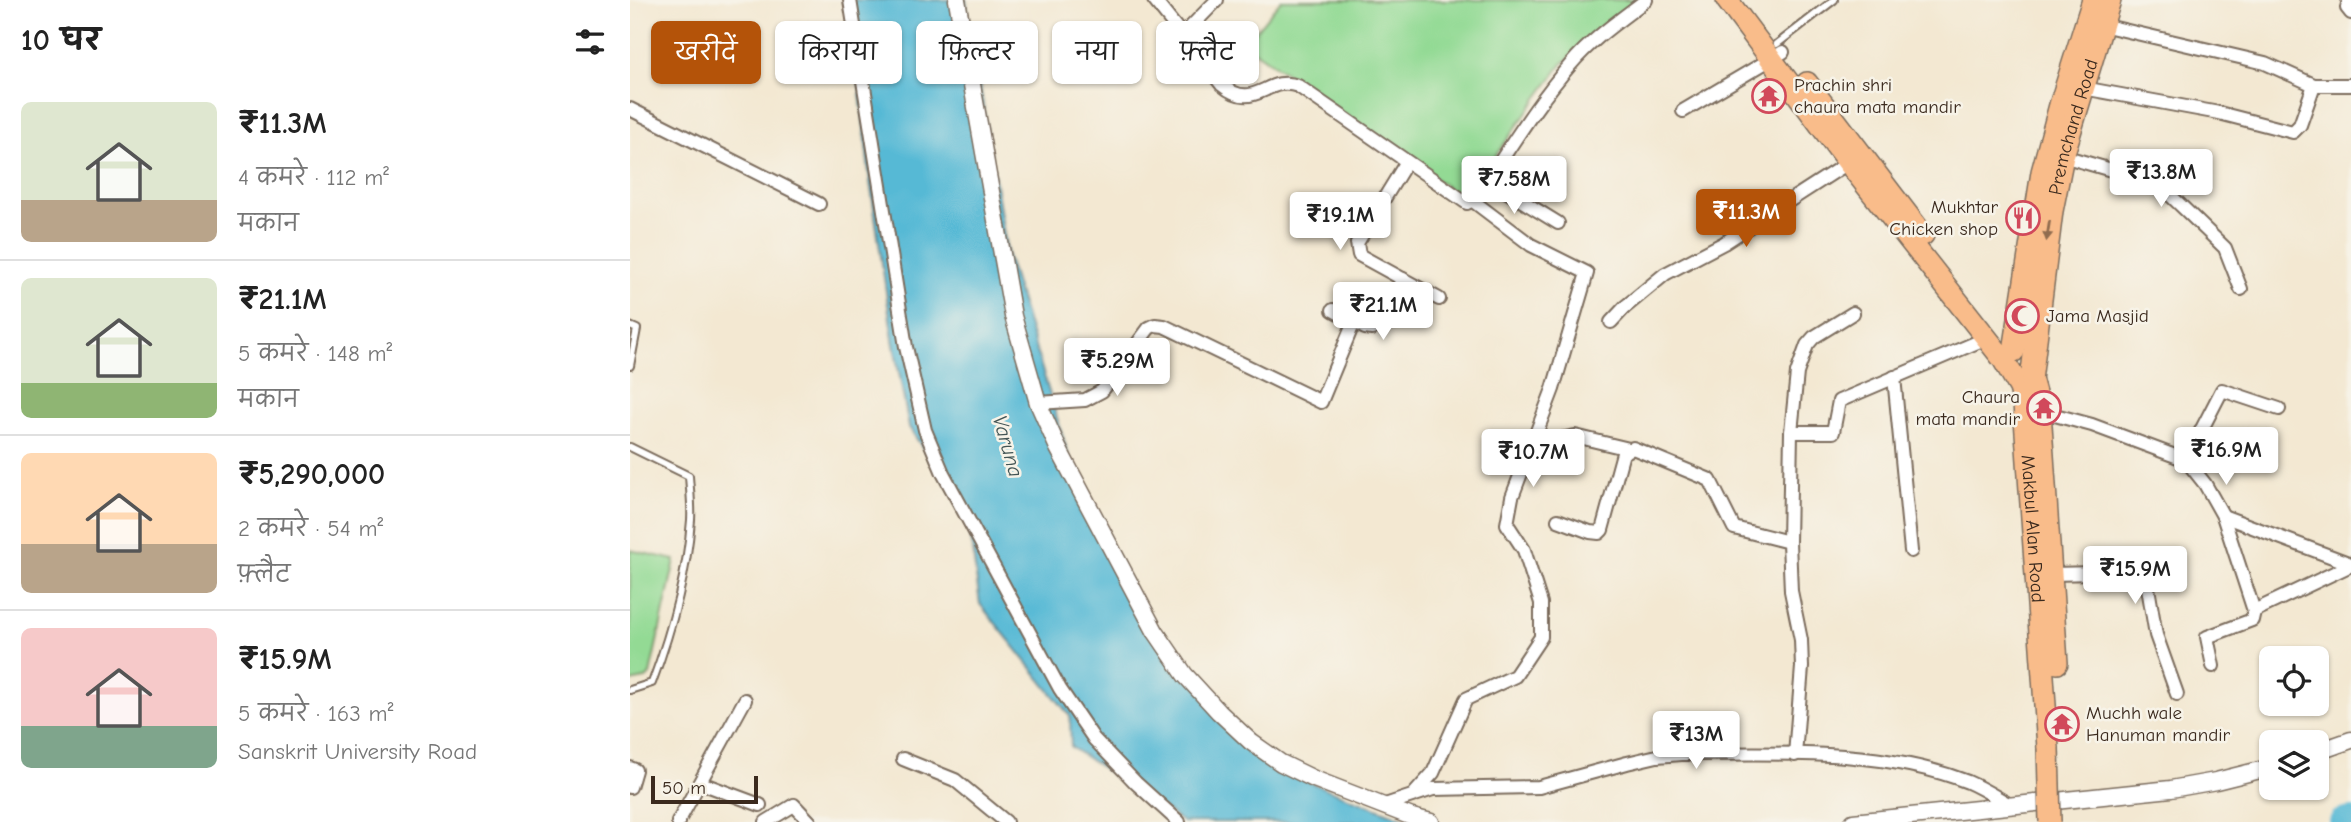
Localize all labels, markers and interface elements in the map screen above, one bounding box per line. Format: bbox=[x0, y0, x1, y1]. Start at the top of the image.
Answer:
chip: खरीदें bbox=[651, 21, 761, 84]
chip: किराया bbox=[775, 21, 902, 84]
chip: फ़िल्टर bbox=[916, 21, 1038, 84]
chip: नया bbox=[1052, 21, 1142, 84]
chip: फ़्लैट bbox=[1156, 21, 1259, 84]
text: 10 घर bbox=[21, 23, 101, 58]
icon: filters bbox=[571, 23, 609, 61]
street label: Premchand Road bbox=[2044, 56, 2103, 197]
place label: Prachin shri chaura mata mandir bbox=[1794, 74, 1961, 118]
temple icon: Prachin shri chaura mata mandir bbox=[1750, 77, 1788, 115]
text: ₹11.3M bbox=[238, 106, 327, 141]
icon: home bbox=[77, 130, 161, 214]
pin: ₹13.8M bbox=[2104, 150, 2218, 209]
pin: ₹7.58M bbox=[1457, 156, 1571, 216]
text: ₹13.8M bbox=[2126, 158, 2196, 185]
text: 4 कमरे · 112 m² bbox=[238, 164, 389, 191]
text: ₹7.58M bbox=[1478, 165, 1550, 192]
pin: ₹11.3M bbox=[1689, 190, 1803, 249]
pin: ₹19.1M bbox=[1283, 192, 1397, 252]
place label: Mukhtar Chicken shop bbox=[1889, 196, 1998, 240]
text: ₹11.3M bbox=[1712, 198, 1780, 225]
restaurant icon: Mukhtar Chicken shop bbox=[2004, 199, 2042, 237]
text: ₹19.1M bbox=[1306, 201, 1374, 228]
text: मकान bbox=[238, 210, 299, 237]
one-way arrow bbox=[2043, 221, 2054, 243]
text: ₹21.1M bbox=[238, 282, 327, 317]
pin: ₹21.1M bbox=[1326, 282, 1440, 342]
text: ₹21.1M bbox=[1349, 291, 1417, 318]
mosque icon: Jama Masjid bbox=[2003, 297, 2041, 335]
place label: Jama Masjid bbox=[2046, 305, 2149, 327]
icon: home bbox=[77, 306, 161, 390]
pin: ₹5.29M bbox=[1060, 338, 1174, 398]
text: 5 कमरे · 148 m² bbox=[238, 340, 392, 367]
text: ₹5.29M bbox=[1080, 347, 1154, 374]
text: मकान bbox=[238, 386, 299, 413]
place label: Chaura mata mandir bbox=[1915, 386, 2020, 430]
temple icon: Chaura mata mandir bbox=[2025, 389, 2063, 427]
water label: Varuna bbox=[988, 412, 1028, 480]
pin: ₹16.9M bbox=[2169, 428, 2283, 487]
pin: ₹10.7M bbox=[1476, 430, 1590, 489]
text: ₹16.9M bbox=[2190, 436, 2262, 463]
text: ₹10.7M bbox=[1497, 438, 1569, 465]
street label: Makbul Alan Road bbox=[2017, 454, 2049, 603]
text: ₹5,290,000 bbox=[238, 457, 385, 492]
icon: home bbox=[77, 481, 161, 565]
text: 2 कमरे · 54 m² bbox=[238, 515, 383, 542]
pin: ₹15.9M bbox=[2078, 546, 2192, 606]
text: ₹15.9M bbox=[2099, 555, 2171, 582]
text: फ़्लैट bbox=[238, 561, 290, 588]
text: ₹15.9M bbox=[238, 642, 332, 677]
map controls bbox=[2259, 646, 2329, 800]
button: locate bbox=[2259, 646, 2329, 716]
icon: home bbox=[77, 656, 161, 740]
text: 5 कमरे · 163 m² bbox=[238, 700, 393, 727]
place label: Muchh wale Hanuman mandir bbox=[2086, 702, 2231, 746]
temple icon: Muchh wale Hanuman mandir bbox=[2043, 705, 2081, 743]
pin: ₹13M bbox=[1655, 712, 1737, 771]
text: ₹13M bbox=[1669, 720, 1723, 747]
button: layers bbox=[2259, 730, 2329, 800]
text: Sanskrit University Road bbox=[238, 738, 477, 765]
scale bar bbox=[651, 773, 758, 805]
text: 50 m bbox=[662, 777, 706, 799]

